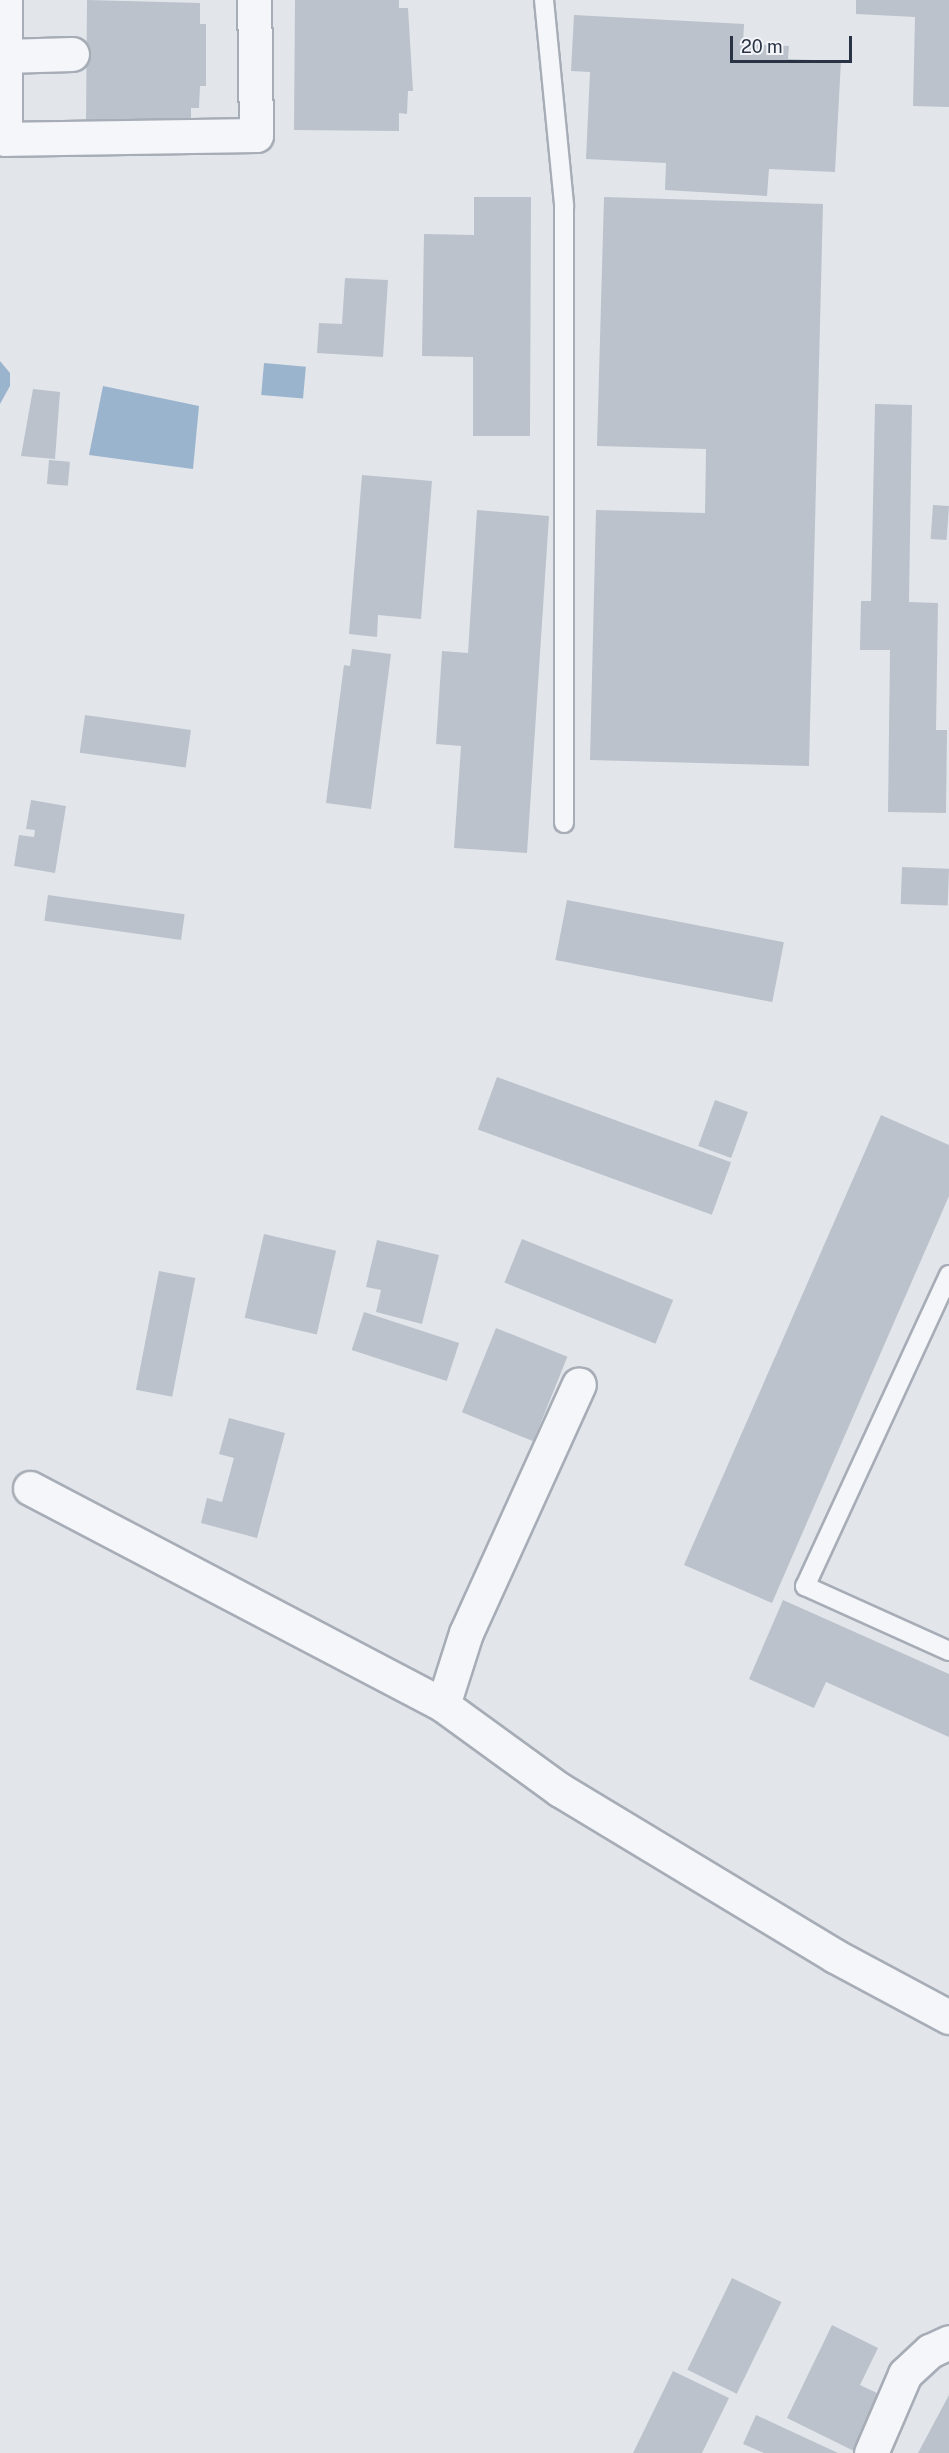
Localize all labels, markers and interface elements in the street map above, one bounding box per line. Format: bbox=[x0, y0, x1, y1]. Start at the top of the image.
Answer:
scale bar bbox=[733, 24, 854, 62]
text: 20 m bbox=[741, 36, 783, 57]

